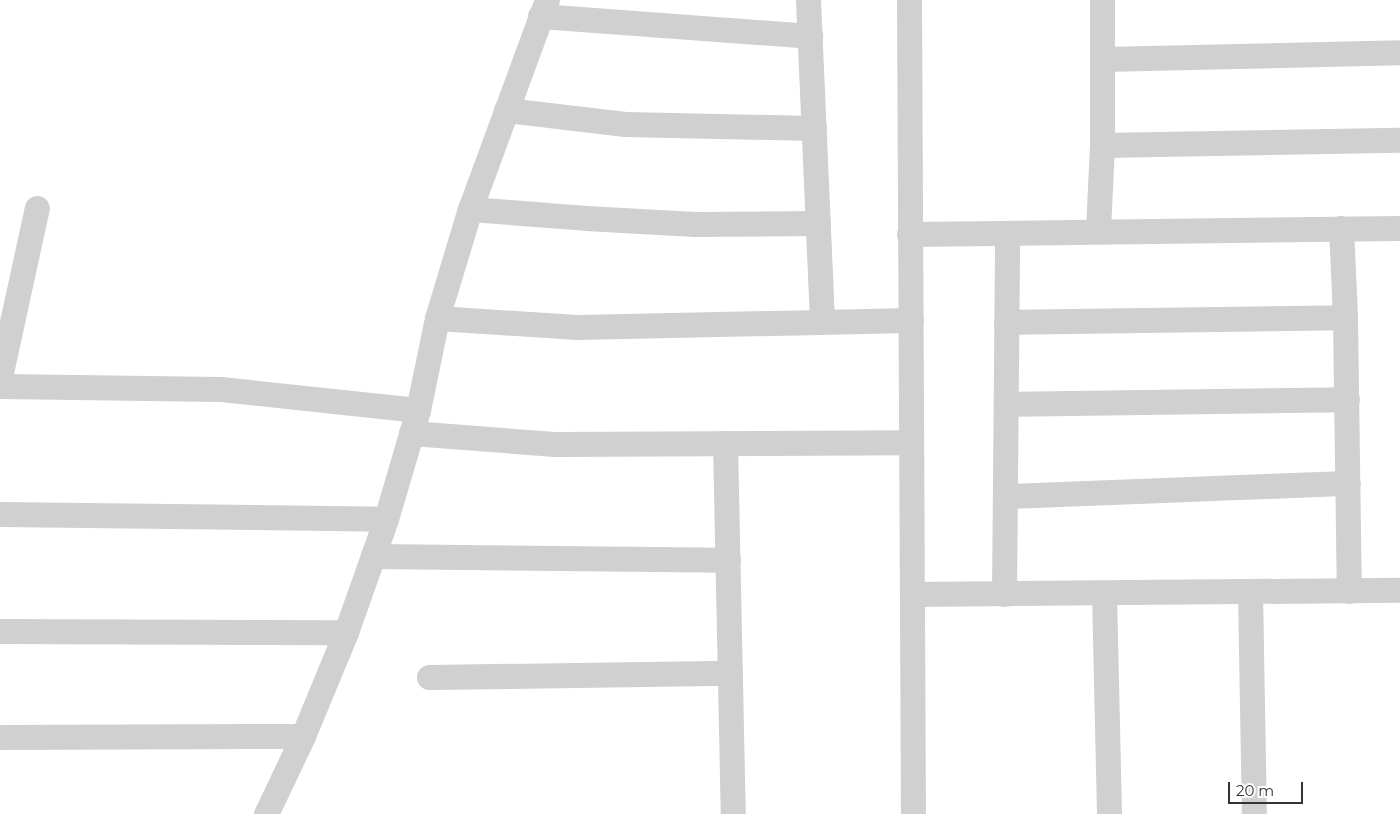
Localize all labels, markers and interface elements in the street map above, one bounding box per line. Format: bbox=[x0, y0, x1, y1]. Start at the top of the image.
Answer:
scale bar bbox=[1230, 772, 1305, 804]
text: 20 m bbox=[1236, 781, 1274, 800]

